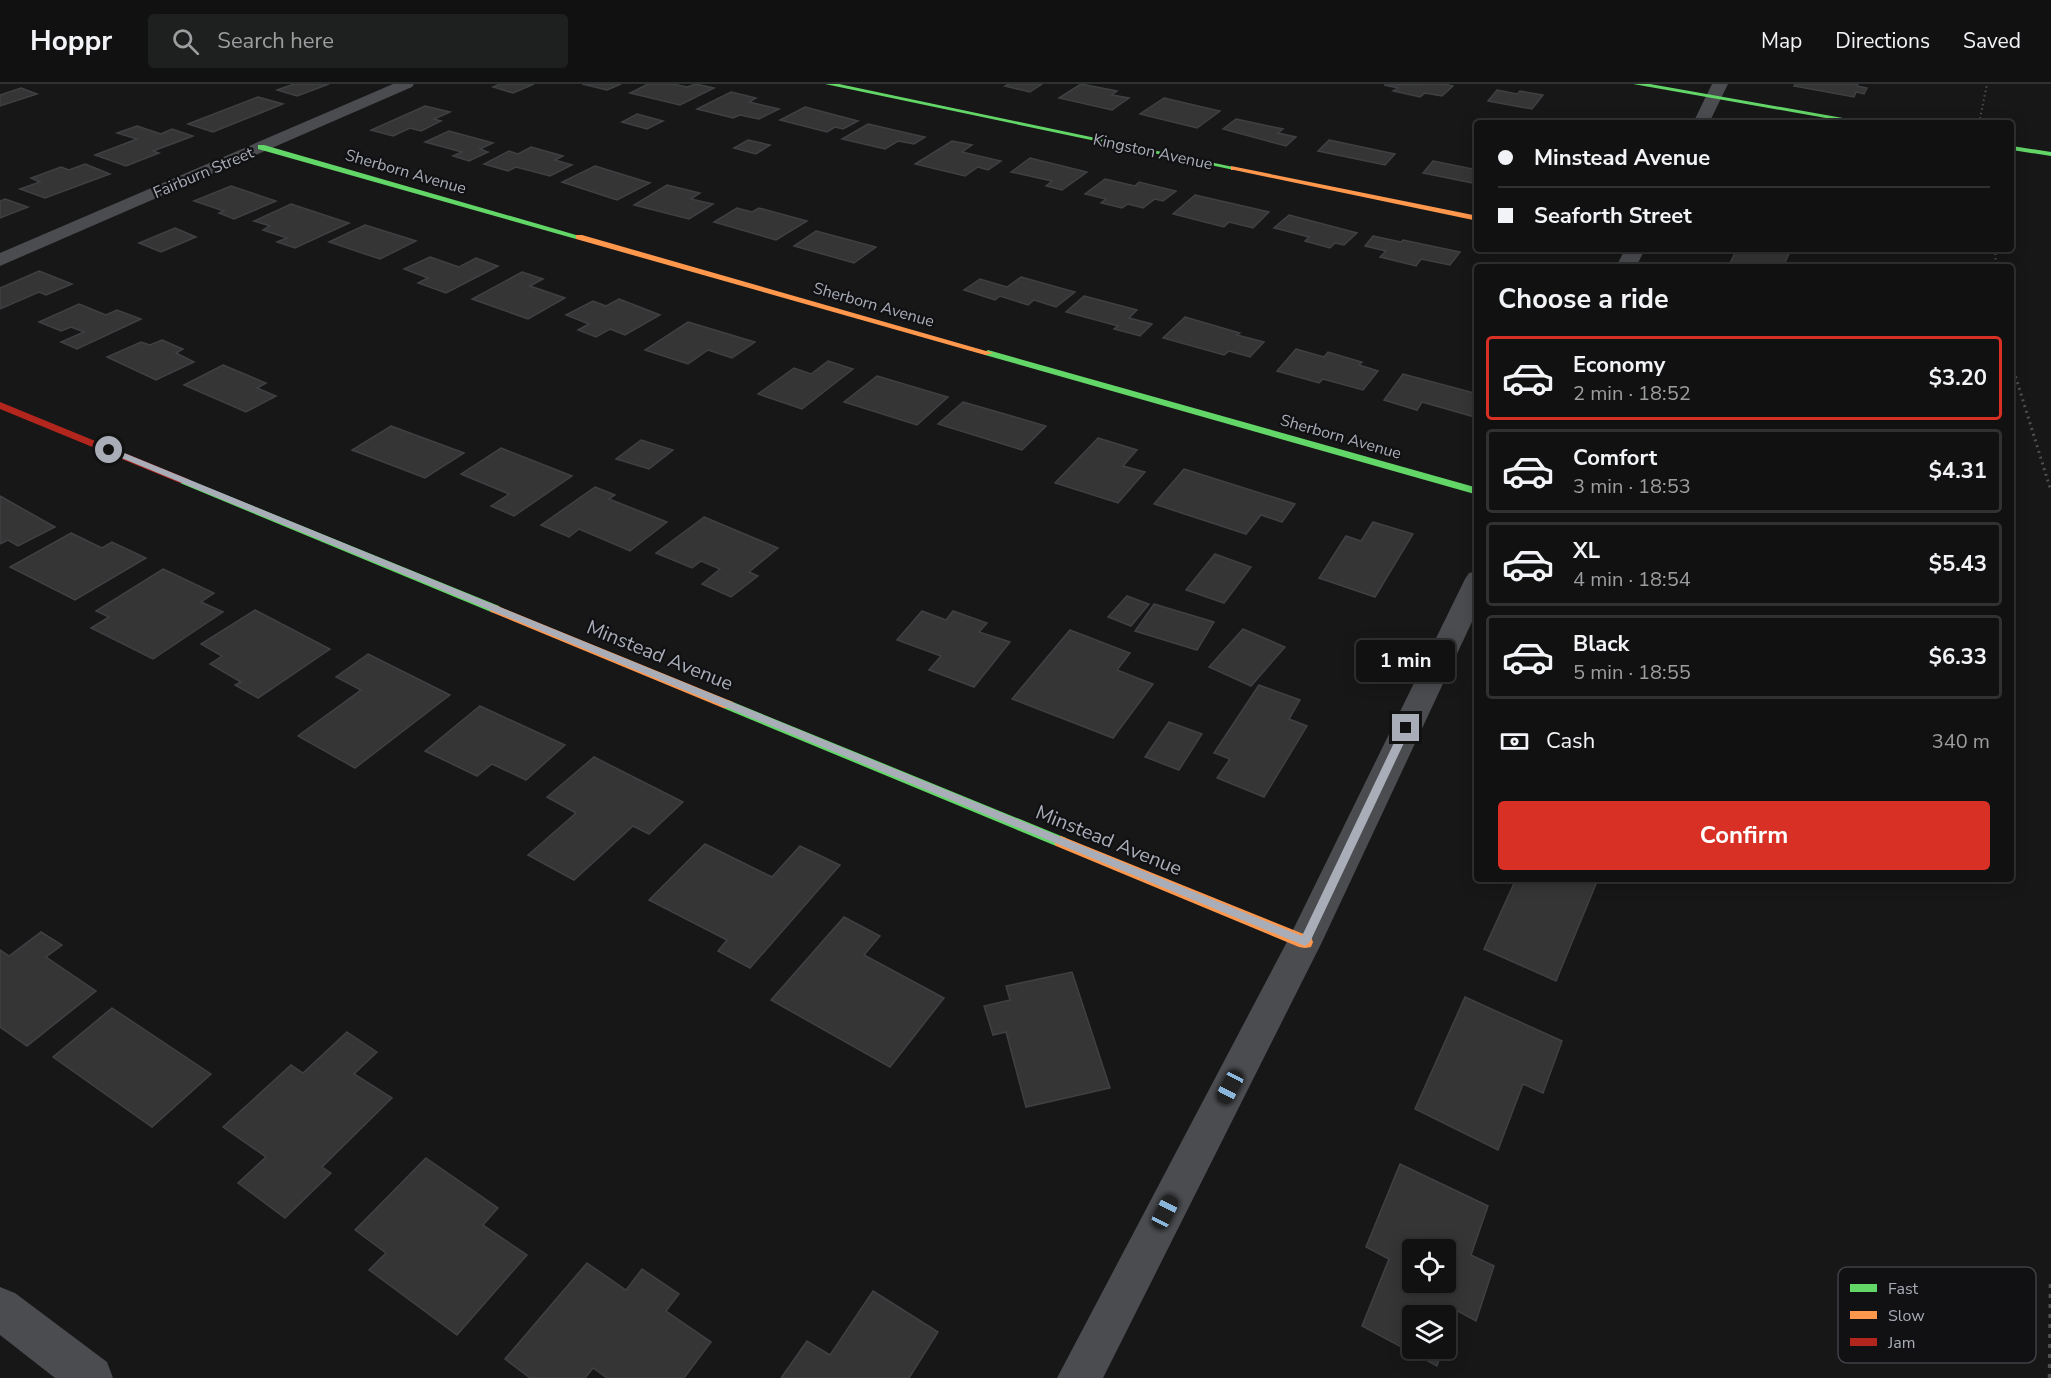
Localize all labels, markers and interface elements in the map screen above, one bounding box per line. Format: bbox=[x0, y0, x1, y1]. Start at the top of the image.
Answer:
search box bbox=[148, 14, 568, 68]
text: Hoppr bbox=[30, 22, 112, 60]
icon: search bbox=[169, 25, 202, 58]
text: Search here bbox=[217, 26, 334, 56]
text: Map bbox=[1761, 27, 1802, 55]
text: Directions bbox=[1835, 27, 1930, 55]
text: Saved bbox=[1963, 27, 2021, 55]
street label: Kingston Avenue bbox=[1091, 129, 1215, 175]
street label: Fairburn Street bbox=[150, 142, 257, 204]
text: Minstead Avenue bbox=[1534, 143, 1710, 173]
street label: Sherborn Avenue bbox=[343, 144, 469, 200]
text: Seaforth Street bbox=[1534, 201, 1692, 231]
street label: Sherborn Avenue bbox=[811, 277, 937, 333]
text: Choose a ride bbox=[1498, 281, 1669, 318]
text: Economy bbox=[1573, 350, 1665, 380]
icon: car bbox=[1501, 351, 1555, 405]
text: $3.20 bbox=[1929, 363, 1987, 393]
text: 2 min · 18:52 bbox=[1573, 380, 1691, 407]
street label: Sherborn Avenue bbox=[1278, 409, 1404, 465]
route start bbox=[95, 436, 122, 463]
text: Comfort bbox=[1573, 443, 1657, 473]
icon: car bbox=[1501, 444, 1555, 498]
text: $4.31 bbox=[1929, 456, 1987, 486]
text: 3 min · 18:53 bbox=[1573, 473, 1691, 500]
text: XL bbox=[1573, 536, 1600, 566]
icon: car bbox=[1501, 537, 1555, 591]
text: $5.43 bbox=[1929, 549, 1987, 579]
text: 4 min · 18:54 bbox=[1573, 566, 1691, 593]
street label: Minstead Avenue bbox=[583, 614, 737, 697]
text: Black bbox=[1573, 629, 1629, 659]
icon: car bbox=[1501, 630, 1555, 684]
callout: 1 min bbox=[1356, 641, 1456, 683]
text: $6.33 bbox=[1929, 642, 1987, 672]
text: 1 min bbox=[1380, 647, 1431, 674]
text: 5 min · 18:55 bbox=[1573, 659, 1691, 686]
route end bbox=[1392, 714, 1419, 741]
icon: cash bbox=[1498, 725, 1531, 758]
text: Cash bbox=[1546, 726, 1595, 756]
text: 340 m bbox=[1932, 728, 1990, 755]
street label: Minstead Avenue bbox=[1032, 799, 1186, 882]
button: Confirm bbox=[1498, 801, 1990, 870]
car bbox=[1214, 1067, 1246, 1107]
car bbox=[1149, 1192, 1181, 1232]
map controls bbox=[1402, 1239, 1456, 1359]
button: locate bbox=[1402, 1239, 1456, 1293]
legend bbox=[1838, 1267, 2036, 1363]
text: Fast bbox=[1888, 1278, 1919, 1300]
button: layers bbox=[1402, 1305, 1456, 1359]
text: Slow bbox=[1888, 1305, 1925, 1327]
text: Jam bbox=[1887, 1332, 1915, 1354]

